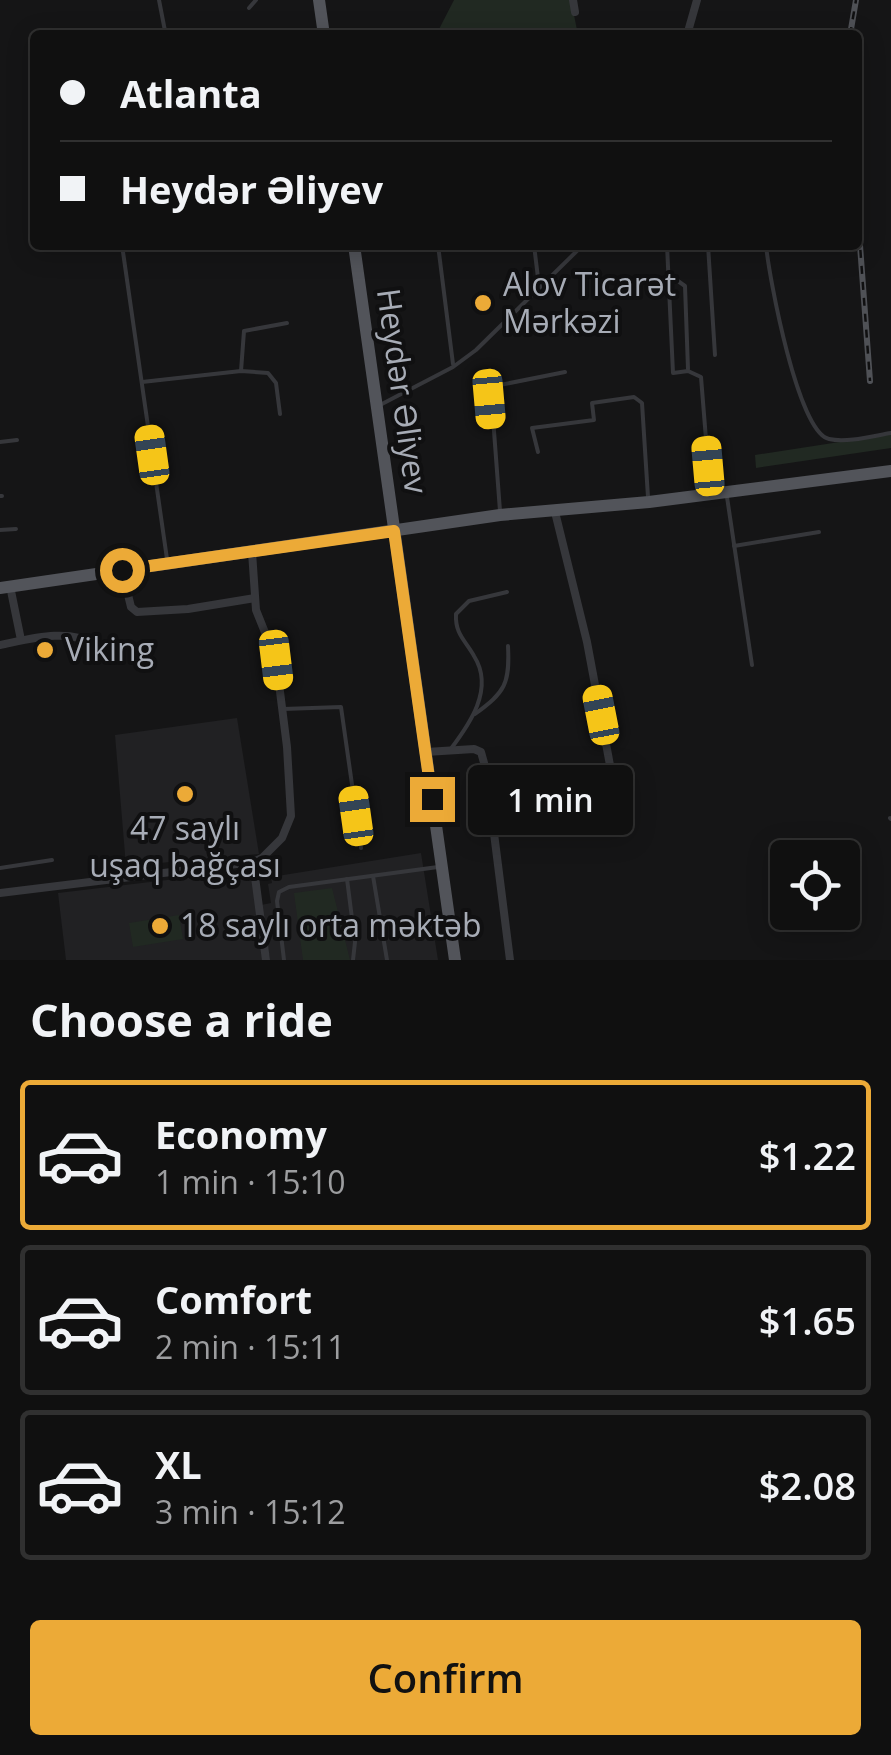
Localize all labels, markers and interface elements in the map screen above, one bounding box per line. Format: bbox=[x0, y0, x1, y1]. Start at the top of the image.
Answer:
text: Atlanta bbox=[120, 67, 262, 119]
text: Heydər Əliyev bbox=[120, 163, 383, 215]
place label: Alov Ticarət Mərkəzi bbox=[503, 262, 676, 342]
street label: Heydər Əliyev bbox=[368, 285, 439, 496]
marker: Alov Ticarət Mərkəzi bbox=[472, 292, 494, 314]
car bbox=[471, 368, 507, 430]
car bbox=[133, 423, 171, 487]
car bbox=[690, 435, 726, 497]
route start bbox=[100, 548, 145, 593]
place label: Viking bbox=[65, 627, 154, 670]
car bbox=[257, 628, 295, 692]
marker: Viking bbox=[34, 639, 56, 661]
car bbox=[581, 683, 621, 747]
callout: 1 min bbox=[467, 764, 632, 834]
route end bbox=[410, 777, 455, 822]
text: 1 min bbox=[507, 778, 594, 821]
marker: 47 saylı uşaq bağçası bbox=[174, 783, 196, 805]
car bbox=[337, 784, 375, 848]
place label: 47 saylı uşaq bağçası bbox=[89, 806, 281, 886]
map controls bbox=[770, 840, 860, 930]
button: locate bbox=[770, 840, 860, 930]
place label: 18 saylı orta məktəb bbox=[180, 903, 482, 946]
marker: 18 saylı orta məktəb bbox=[149, 915, 171, 937]
text: Choose a ride bbox=[30, 989, 333, 1050]
text: Economy bbox=[155, 1108, 327, 1160]
icon: car bbox=[35, 1110, 125, 1200]
text: $1.22 bbox=[759, 1129, 856, 1181]
text: 1 min · 15:10 bbox=[155, 1160, 346, 1203]
text: Comfort bbox=[155, 1273, 312, 1325]
icon: car bbox=[35, 1275, 125, 1365]
text: $1.65 bbox=[759, 1294, 856, 1346]
text: 2 min · 15:11 bbox=[155, 1325, 346, 1368]
text: XL bbox=[155, 1438, 202, 1490]
icon: car bbox=[35, 1440, 125, 1530]
text: $2.08 bbox=[759, 1459, 856, 1511]
text: 3 min · 15:12 bbox=[155, 1490, 346, 1533]
button: Confirm bbox=[30, 1620, 861, 1735]

